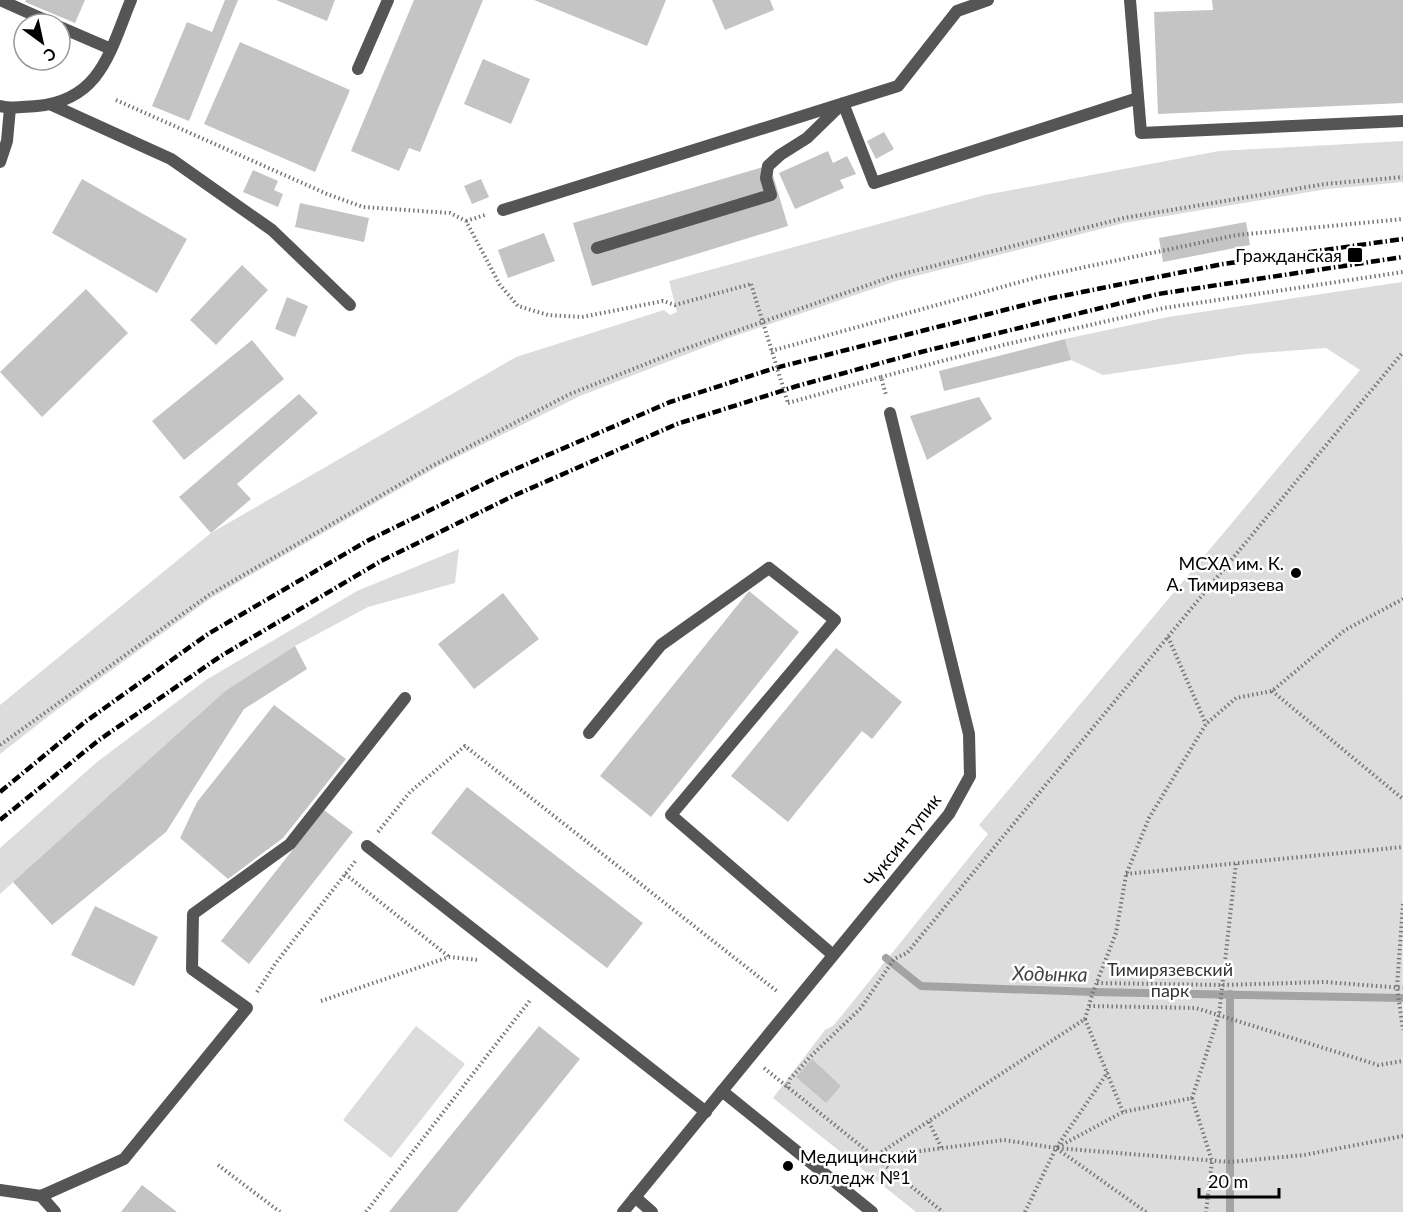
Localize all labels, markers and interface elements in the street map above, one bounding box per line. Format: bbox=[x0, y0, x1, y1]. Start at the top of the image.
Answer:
north arrow bbox=[12, 12, 72, 72]
text: С bbox=[40, 44, 60, 66]
place label: Гражданская bbox=[1235, 244, 1342, 266]
marker: Гражданская bbox=[1346, 246, 1364, 264]
place label: МСХА им. К. А. Тимирязева bbox=[1167, 552, 1284, 595]
marker: МСХА им. К. А. Тимирязева bbox=[1289, 566, 1303, 580]
street label: Чуксин тупик bbox=[859, 789, 946, 891]
park label: Тимирязевский парк bbox=[1107, 958, 1233, 1001]
water label: Ходынка bbox=[1011, 960, 1088, 986]
place label: Медицинский колледж №1 bbox=[800, 1145, 917, 1188]
marker: Медицинский колледж №1 bbox=[781, 1159, 795, 1173]
scale bar bbox=[1199, 1161, 1278, 1199]
text: 20 m bbox=[1208, 1170, 1248, 1192]

